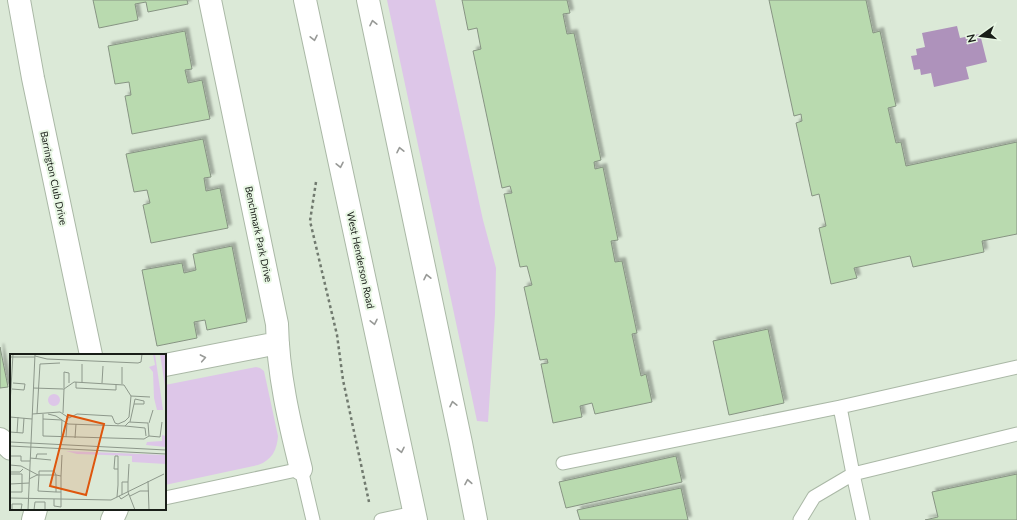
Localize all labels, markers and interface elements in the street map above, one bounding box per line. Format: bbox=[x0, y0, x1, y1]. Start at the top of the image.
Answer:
north arrow bbox=[961, 16, 1001, 56]
one-way arrow bbox=[370, 20, 378, 26]
text: N bbox=[963, 33, 978, 44]
one-way arrow bbox=[309, 35, 317, 41]
street label: Barrington Club Drive bbox=[38, 130, 70, 226]
one-way arrow bbox=[396, 147, 404, 153]
one-way arrow bbox=[336, 162, 344, 168]
street label: Benchmark Park Drive bbox=[243, 185, 275, 283]
street label: West Henderson Road bbox=[345, 210, 377, 310]
one-way arrow bbox=[423, 274, 431, 280]
one-way arrow bbox=[369, 319, 377, 326]
inset map bbox=[10, 354, 166, 510]
one-way arrow bbox=[200, 354, 206, 363]
one-way arrow bbox=[450, 401, 458, 408]
one-way arrow bbox=[396, 447, 404, 453]
one-way arrow bbox=[465, 479, 473, 485]

